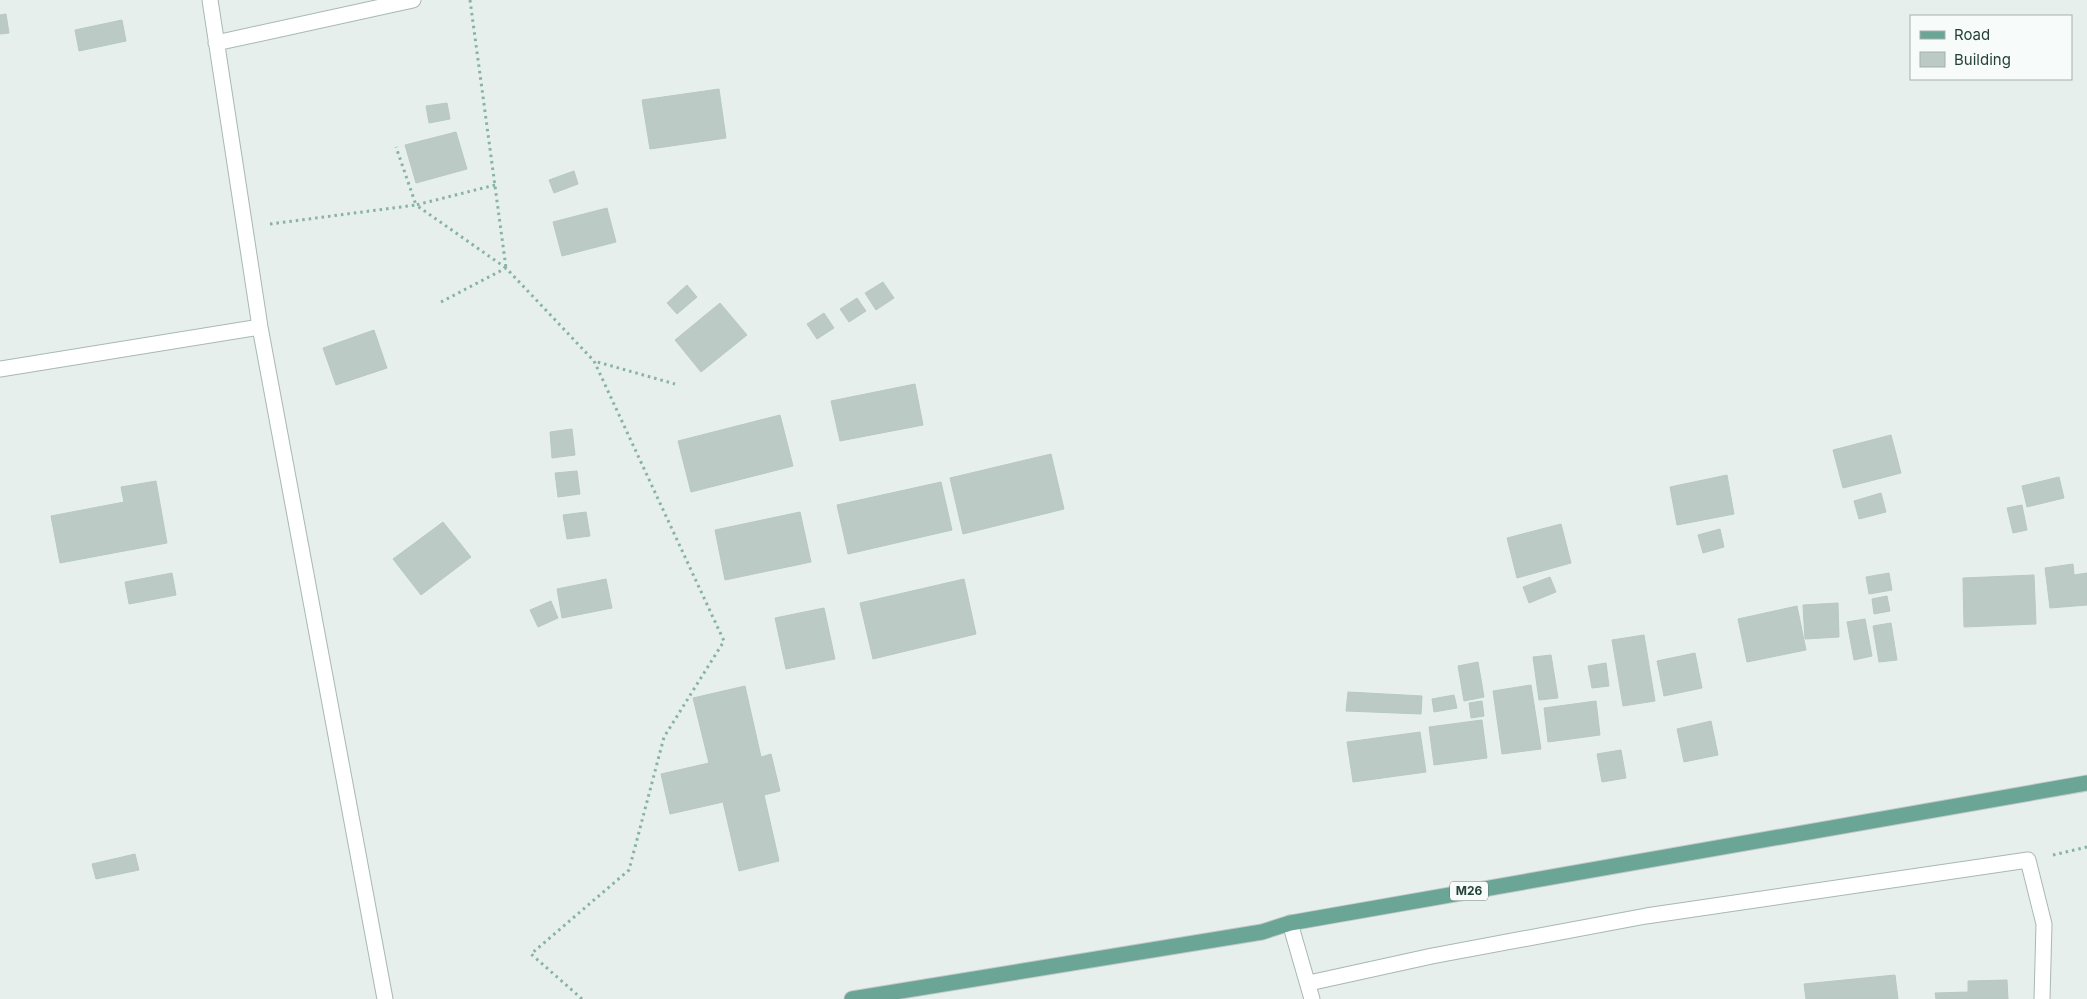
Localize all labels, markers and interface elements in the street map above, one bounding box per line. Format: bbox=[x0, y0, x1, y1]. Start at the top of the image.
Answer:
legend bbox=[1910, 15, 2072, 80]
text: Road bbox=[1954, 25, 1990, 44]
text: Building bbox=[1954, 50, 2011, 69]
road number: M26 bbox=[1450, 881, 1488, 900]

